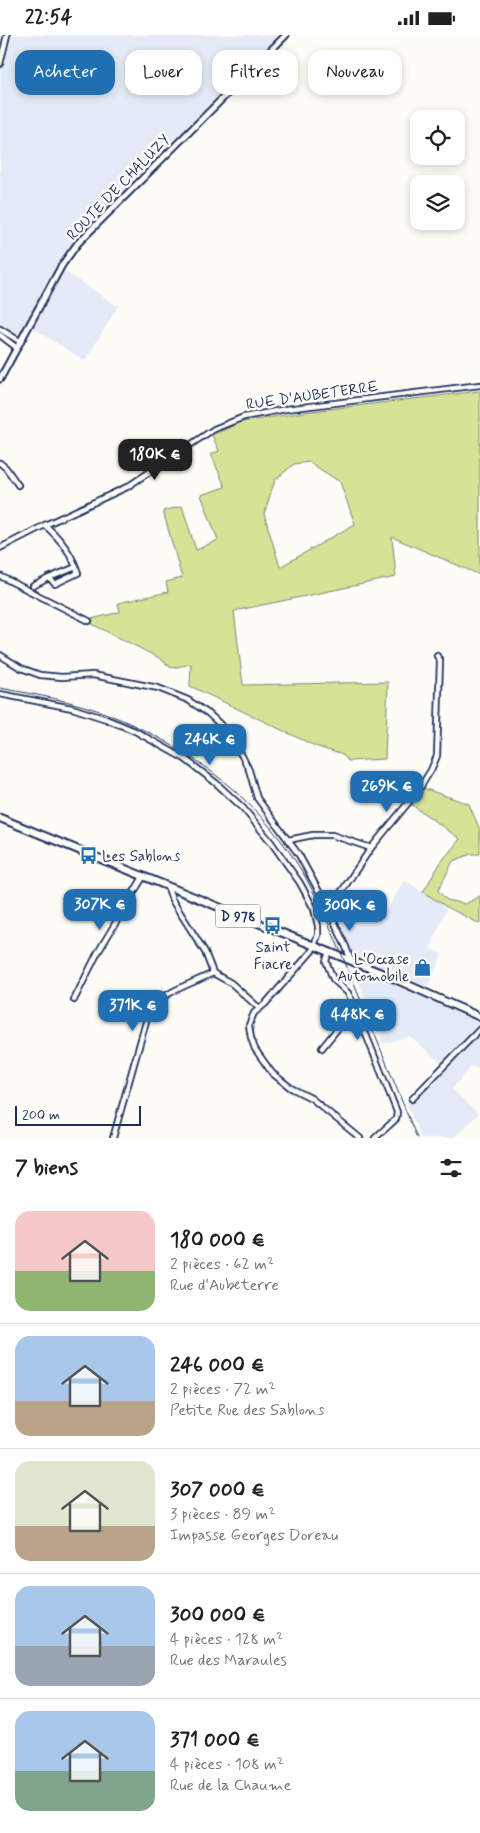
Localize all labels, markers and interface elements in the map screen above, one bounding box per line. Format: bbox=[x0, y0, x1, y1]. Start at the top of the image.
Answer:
text: 22:54 bbox=[25, 5, 72, 30]
chip: Acheter bbox=[15, 50, 115, 95]
chip: Louer bbox=[125, 50, 202, 95]
chip: Filtres bbox=[212, 50, 298, 95]
chip: Nouveau bbox=[308, 50, 402, 95]
map controls bbox=[410, 110, 465, 230]
button: locate bbox=[410, 110, 465, 165]
street label: ROUTE DE CHALUZY bbox=[63, 130, 175, 245]
button: layers bbox=[410, 175, 465, 230]
street label: RUE D'AUBETERRE bbox=[245, 377, 380, 415]
pin: 180K € bbox=[114, 439, 196, 481]
text: 180K € bbox=[129, 444, 181, 465]
pin: 246K € bbox=[169, 723, 251, 766]
text: 246K € bbox=[184, 729, 236, 750]
pin: 269K € bbox=[346, 771, 428, 813]
text: 269K € bbox=[361, 776, 413, 797]
bus stop icon: Les Sablons bbox=[78, 846, 98, 866]
place label: Les Sablons bbox=[102, 847, 181, 867]
pin: 307K € bbox=[59, 889, 141, 931]
pin: 300K € bbox=[309, 889, 391, 932]
text: 307K € bbox=[74, 894, 126, 915]
text: 300K € bbox=[324, 895, 376, 916]
road number: D 978 bbox=[216, 904, 260, 927]
bus stop icon: Saint Fiacre bbox=[263, 916, 283, 936]
place label: Saint Fiacre bbox=[254, 938, 292, 975]
place label: L'Occase Automobile bbox=[337, 950, 409, 987]
shop icon: L'Occase Automobile bbox=[413, 958, 433, 978]
pin: 371K € bbox=[92, 989, 174, 1032]
text: 371K € bbox=[109, 995, 157, 1016]
pin: 448K € bbox=[317, 999, 399, 1041]
text: 448K € bbox=[331, 1004, 385, 1025]
scale bar bbox=[15, 1103, 141, 1126]
text: 200 m bbox=[22, 1106, 60, 1124]
text: 7 biens bbox=[15, 1154, 78, 1182]
icon: filters bbox=[437, 1154, 465, 1182]
text: 180 000 € bbox=[170, 1226, 265, 1254]
icon: home bbox=[55, 1231, 115, 1291]
text: 2 pièces · 62 m² bbox=[170, 1254, 274, 1275]
text: Rue d'Aubeterre bbox=[170, 1275, 279, 1296]
text: 246 000 € bbox=[170, 1351, 264, 1379]
icon: home bbox=[55, 1356, 115, 1416]
text: 2 pièces · 72 m² bbox=[170, 1379, 276, 1400]
text: Petite Rue des Sablons bbox=[170, 1400, 324, 1421]
text: 307 000 € bbox=[170, 1476, 265, 1504]
icon: home bbox=[55, 1481, 115, 1541]
text: 3 pièces · 89 m² bbox=[170, 1504, 275, 1525]
text: Impasse Georges Doreau bbox=[170, 1525, 338, 1546]
text: 300 000 € bbox=[170, 1601, 266, 1629]
icon: home bbox=[55, 1606, 115, 1666]
text: 4 pièces · 128 m² bbox=[170, 1629, 283, 1650]
text: Rue des Maraules bbox=[170, 1650, 287, 1671]
text: 371 000 € bbox=[170, 1726, 260, 1754]
icon: home bbox=[55, 1731, 115, 1791]
text: 4 pièces · 108 m² bbox=[170, 1754, 284, 1775]
text: Rue de la Chaume bbox=[170, 1775, 291, 1796]

